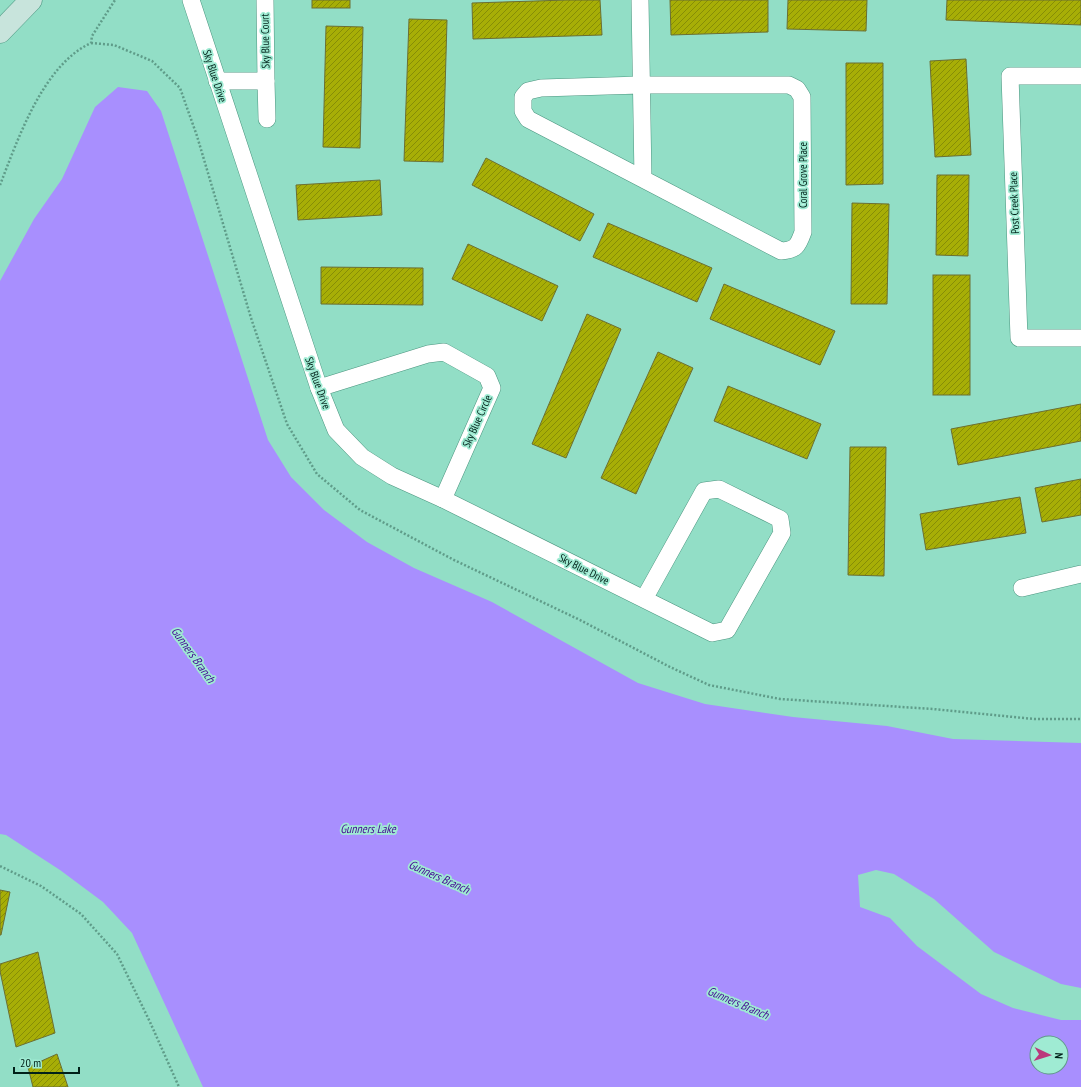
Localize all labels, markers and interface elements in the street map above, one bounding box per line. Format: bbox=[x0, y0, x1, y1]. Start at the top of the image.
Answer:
street label: Sky Blue Court bbox=[258, 13, 272, 69]
street label: Sky Blue Drive bbox=[200, 48, 230, 105]
street label: Coral Grove Place bbox=[796, 141, 810, 208]
street label: Post Creek Place bbox=[1006, 171, 1022, 234]
street label: Sky Blue Drive bbox=[302, 355, 334, 411]
street label: Sky Blue Circle bbox=[459, 392, 495, 449]
street label: Sky Blue Drive bbox=[557, 550, 612, 588]
water label: Gunners Branch bbox=[168, 624, 219, 686]
water label: Gunners Lake bbox=[340, 821, 397, 836]
water label: Gunners Branch bbox=[406, 856, 473, 897]
water label: Gunners Branch bbox=[705, 983, 772, 1022]
north arrow bbox=[1029, 1035, 1069, 1075]
scale bar bbox=[14, 1049, 79, 1075]
text: N bbox=[1052, 1052, 1066, 1059]
text: 20 m bbox=[20, 1055, 41, 1070]

